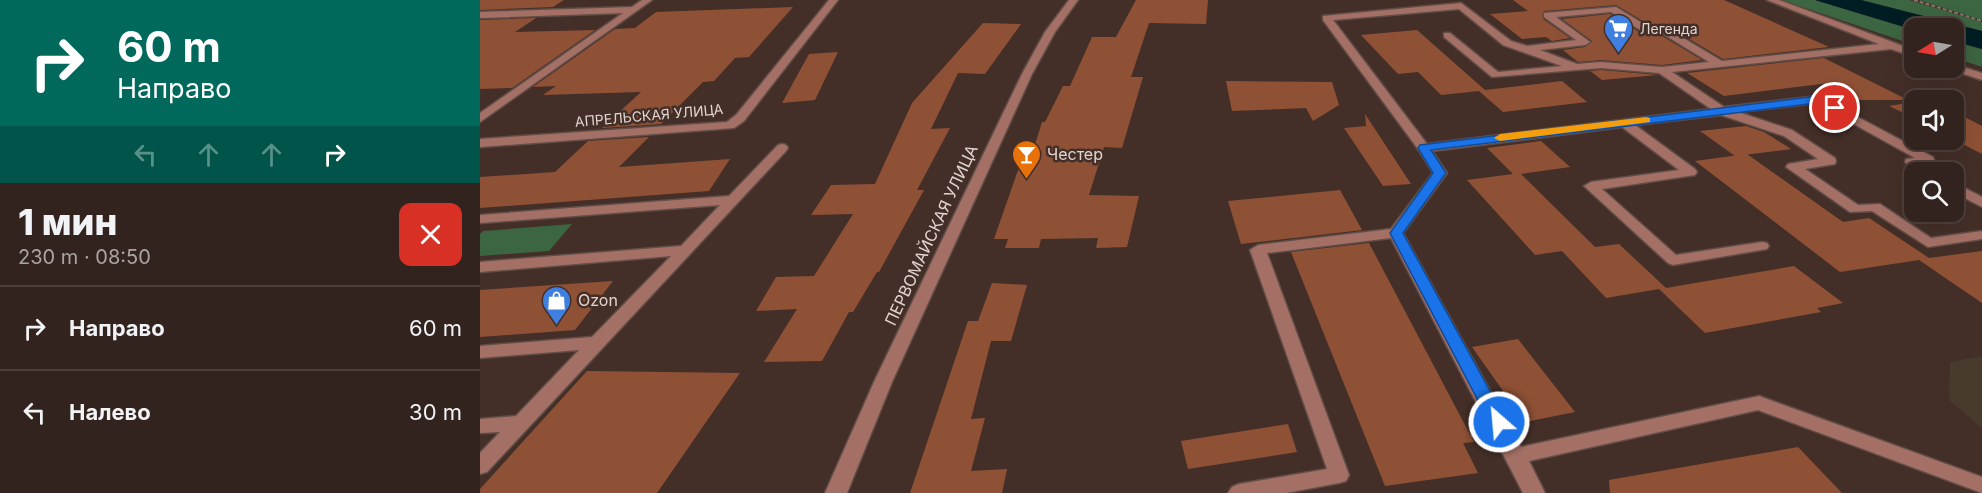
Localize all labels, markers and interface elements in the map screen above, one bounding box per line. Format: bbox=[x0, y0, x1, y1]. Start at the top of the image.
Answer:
supermarket icon: Легенда bbox=[1603, 12, 1635, 54]
north arrow bbox=[1904, 18, 1964, 78]
map controls bbox=[1904, 18, 1964, 222]
place label: Легенда bbox=[1640, 20, 1698, 37]
text: 60 m bbox=[117, 21, 221, 72]
icon: right bbox=[18, 24, 96, 102]
text: Направо bbox=[117, 72, 232, 105]
pin bbox=[1809, 82, 1860, 133]
button: sound bbox=[1904, 90, 1964, 150]
icon: arrive bbox=[1818, 91, 1851, 124]
street label: АПРЕЛЬСКАЯ УЛИЦА bbox=[574, 100, 724, 130]
icon: left bbox=[129, 138, 162, 171]
icon: ahead bbox=[192, 138, 225, 171]
icon: ahead bbox=[255, 138, 288, 171]
icon: right bbox=[318, 138, 351, 171]
bar icon: Честер bbox=[1010, 138, 1042, 180]
street label: ПЕРВОМАЙСКАЯ УЛИЦА bbox=[880, 142, 982, 328]
place label: Честер bbox=[1047, 144, 1103, 164]
button: search bbox=[1904, 162, 1964, 222]
text: 1 мин bbox=[18, 200, 117, 244]
button: close bbox=[399, 203, 462, 266]
text: 230 m · 08:50 bbox=[18, 245, 151, 269]
shop icon: Ozon bbox=[541, 284, 573, 326]
place label: Ozon bbox=[578, 290, 618, 310]
icon: right bbox=[18, 312, 51, 345]
text: Направо bbox=[69, 315, 165, 341]
text: 60 m bbox=[409, 315, 462, 341]
position arrow bbox=[1467, 390, 1531, 454]
icon: left bbox=[18, 396, 51, 429]
text: Налево bbox=[69, 399, 151, 425]
text: 30 m bbox=[409, 399, 462, 425]

